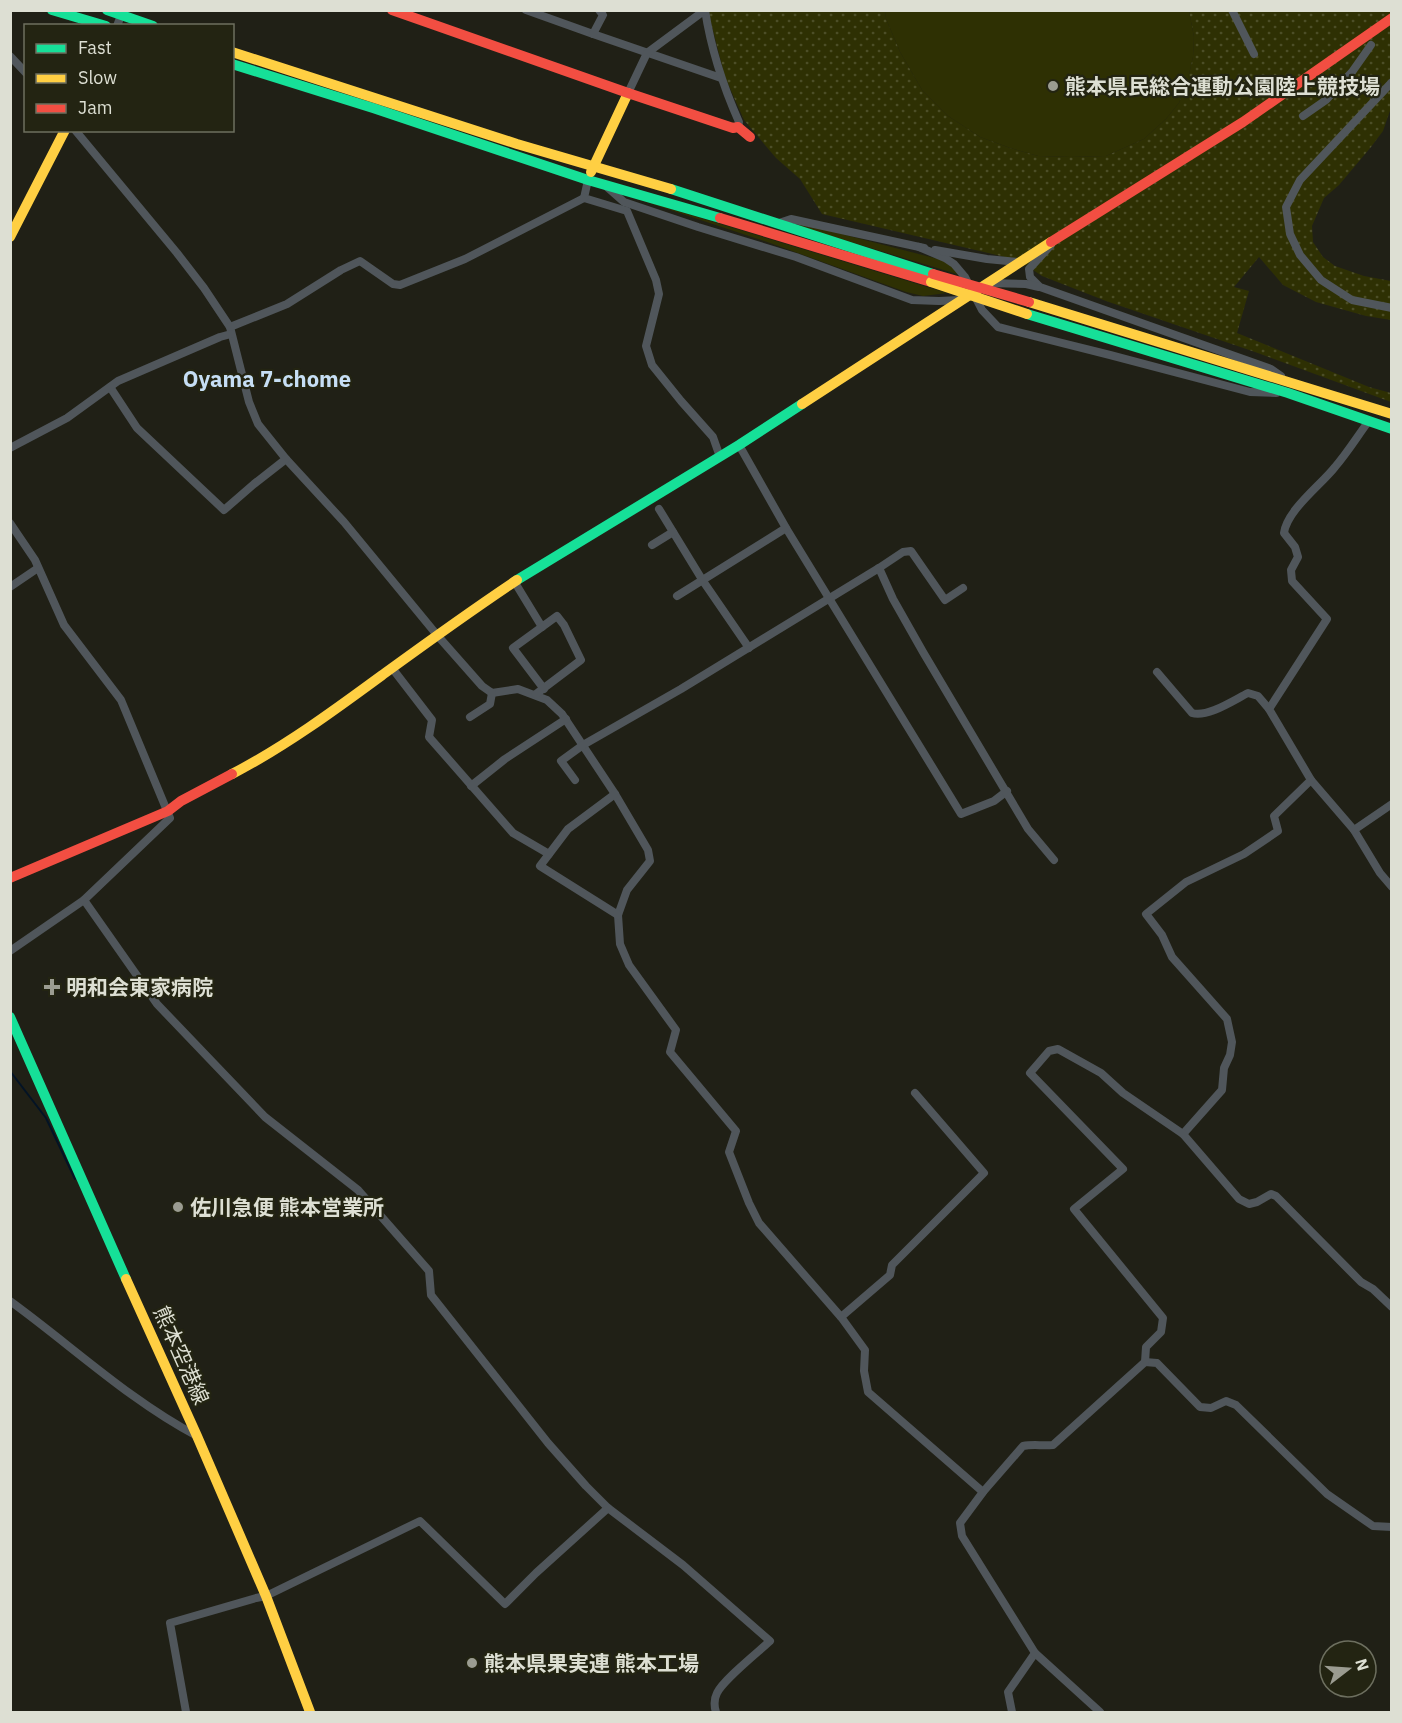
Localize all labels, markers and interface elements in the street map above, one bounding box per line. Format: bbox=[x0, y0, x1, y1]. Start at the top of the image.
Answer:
legend bbox=[24, 24, 234, 132]
text: Fast bbox=[78, 36, 112, 59]
text: Slow bbox=[78, 66, 117, 89]
place label: 熊本県民総合運動公園陸上競技場 bbox=[1065, 72, 1380, 100]
marker: 熊本県民総合運動公園陸上競技場 bbox=[1046, 79, 1060, 93]
text: Jam bbox=[78, 96, 113, 119]
district label: Oyama 7-chome bbox=[183, 364, 351, 393]
place label: 明和会東家病院 bbox=[66, 973, 213, 1001]
marker: 明和会東家病院 bbox=[43, 978, 61, 996]
place label: 佐川急便 熊本営業所 bbox=[190, 1193, 384, 1221]
marker: 佐川急便 熊本営業所 bbox=[171, 1200, 185, 1214]
street label: 熊本空港線 bbox=[148, 1301, 216, 1409]
north arrow bbox=[1318, 1639, 1378, 1699]
place label: 熊本県果実連 熊本工場 bbox=[484, 1649, 699, 1677]
marker: 熊本県果実連 熊本工場 bbox=[465, 1656, 479, 1670]
text: N bbox=[1351, 1656, 1374, 1673]

